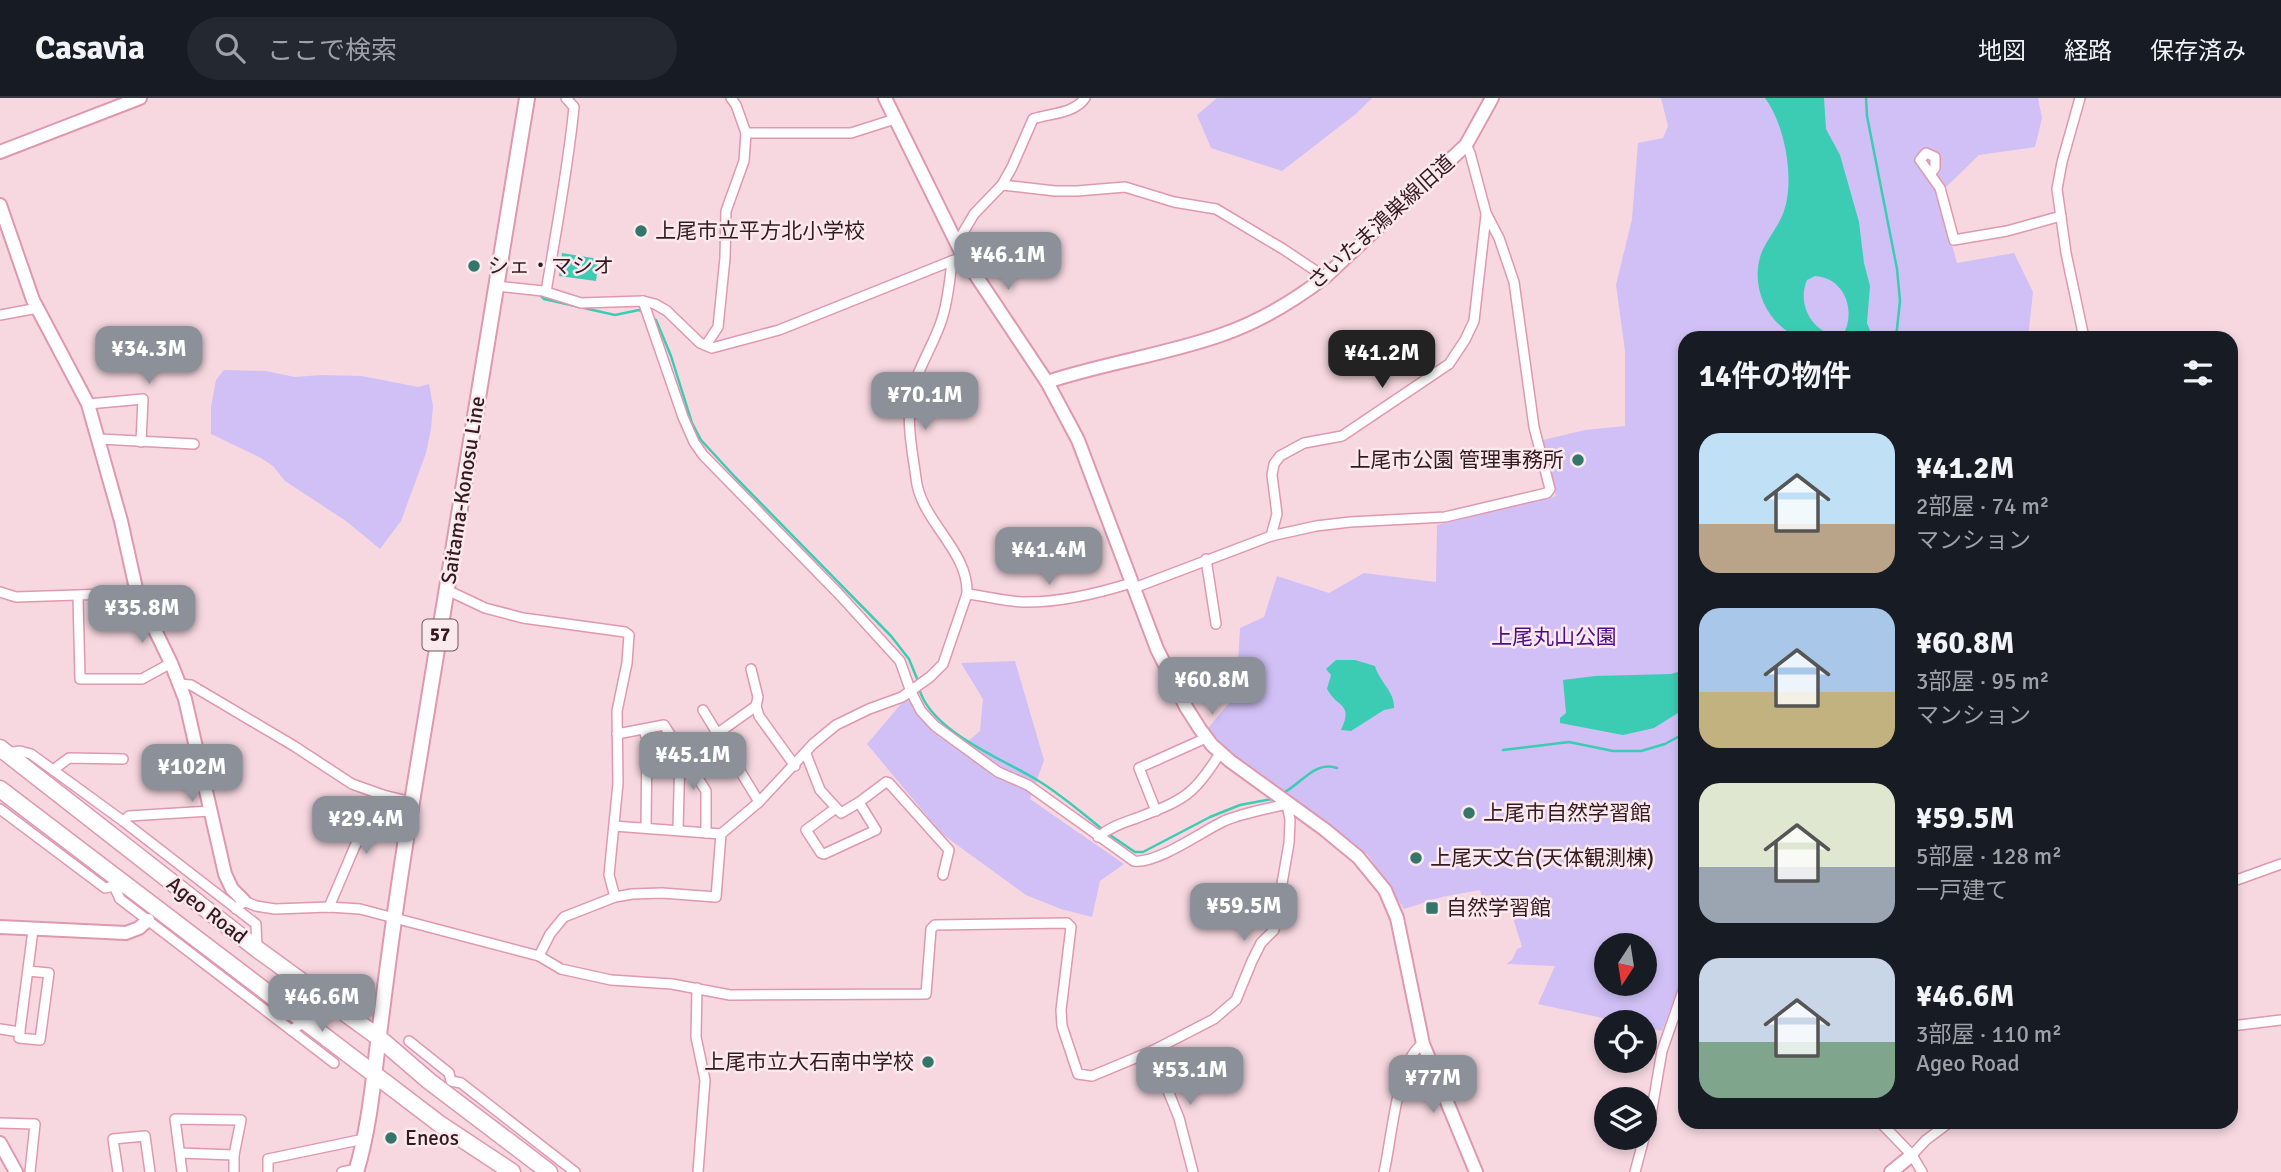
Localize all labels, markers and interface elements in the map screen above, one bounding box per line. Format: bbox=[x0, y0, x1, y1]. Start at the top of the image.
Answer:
search box bbox=[187, 17, 677, 80]
text: Casavia bbox=[35, 28, 145, 69]
icon: search bbox=[211, 29, 249, 67]
text: ここで検索 bbox=[267, 35, 397, 67]
text: 地図 bbox=[1978, 36, 2026, 66]
text: 経路 bbox=[2064, 36, 2112, 66]
text: 保存済み bbox=[2150, 36, 2246, 66]
street label: さいたま鴻巣線旧道 bbox=[1302, 149, 1460, 295]
place label: 上尾市立平方北小学校 bbox=[655, 218, 865, 244]
marker: 上尾市立平方北小学校 bbox=[633, 223, 649, 239]
pin: ¥46.1M bbox=[951, 232, 1065, 292]
text: ¥46.1M bbox=[970, 240, 1046, 269]
place label: シェ・マシオ bbox=[488, 253, 614, 279]
marker: シェ・マシオ bbox=[466, 258, 482, 274]
pin: ¥34.3M bbox=[92, 327, 206, 386]
pin: ¥41.2M bbox=[1325, 330, 1439, 390]
text: ¥34.3M bbox=[111, 334, 187, 363]
text: ¥41.2M bbox=[1344, 338, 1420, 367]
icon: filters bbox=[2179, 354, 2217, 392]
text: 14件の物件 bbox=[1699, 358, 1851, 395]
pin: ¥70.1M bbox=[868, 372, 982, 432]
text: ¥70.1M bbox=[887, 380, 963, 409]
street label: Saitama-Konosu Line bbox=[435, 394, 491, 586]
place label: 上尾市公園 管理事務所 bbox=[1349, 447, 1564, 473]
text: ¥41.2M bbox=[1916, 450, 2014, 487]
marker: 上尾市公園 管理事務所 bbox=[1570, 452, 1586, 468]
icon: home bbox=[1755, 461, 1839, 545]
text: 2部屋 · 74 m² bbox=[1916, 492, 2049, 521]
text: マンション bbox=[1916, 526, 2031, 555]
pin: ¥41.4M bbox=[992, 528, 1106, 587]
text: ¥41.4M bbox=[1011, 535, 1087, 564]
pin: ¥35.8M bbox=[85, 586, 199, 645]
text: ¥35.8M bbox=[104, 593, 180, 622]
road number: 57 bbox=[422, 620, 458, 650]
park label: 上尾丸山公園 bbox=[1491, 624, 1617, 650]
text: ¥60.8M bbox=[1916, 625, 2014, 662]
icon: home bbox=[1755, 636, 1839, 720]
pin: ¥60.8M bbox=[1155, 658, 1269, 717]
text: ¥60.8M bbox=[1174, 665, 1250, 694]
text: 3部屋 · 95 m² bbox=[1916, 667, 2049, 696]
text: マンション bbox=[1916, 701, 2031, 730]
pin: ¥45.1M bbox=[636, 732, 750, 792]
text: ¥45.1M bbox=[655, 740, 731, 769]
pin: ¥102M bbox=[143, 744, 241, 804]
text: ¥102M bbox=[158, 752, 226, 781]
pin: ¥29.4M bbox=[309, 796, 423, 856]
place label: 上尾市自然学習館 bbox=[1483, 800, 1651, 826]
text: ¥59.5M bbox=[1916, 800, 2014, 837]
text: ¥29.4M bbox=[328, 804, 404, 833]
marker: 上尾市自然学習館 bbox=[1461, 805, 1477, 821]
icon: home bbox=[1755, 811, 1839, 895]
text: 5部屋 · 128 m² bbox=[1916, 842, 2062, 871]
place label: 上尾天文台(天体観測棟) bbox=[1430, 845, 1654, 871]
marker: 上尾天文台(天体観測棟) bbox=[1408, 850, 1424, 866]
street label: Ageo Road bbox=[162, 871, 252, 949]
text: 一戸建て bbox=[1916, 876, 2008, 905]
pin: ¥59.5M bbox=[1187, 884, 1301, 943]
text: ¥59.5M bbox=[1206, 891, 1282, 920]
place label: 自然学習館 bbox=[1446, 895, 1551, 921]
marker: 自然学習館 bbox=[1424, 900, 1440, 916]
north arrow bbox=[1594, 933, 1657, 996]
map controls bbox=[1594, 933, 1657, 1150]
pin: ¥46.6M bbox=[265, 974, 379, 1034]
text: ¥46.6M bbox=[1916, 978, 2014, 1015]
text: ¥46.6M bbox=[284, 982, 360, 1011]
icon: home bbox=[1755, 986, 1839, 1070]
button: locate bbox=[1594, 1010, 1657, 1073]
text: 3部屋 · 110 m² bbox=[1916, 1020, 2062, 1049]
pin: ¥53.1M bbox=[1133, 1048, 1247, 1107]
place label: 上尾市立大石南中学校 bbox=[704, 1049, 914, 1075]
text: Ageo Road bbox=[1916, 1049, 2020, 1078]
marker: 上尾市立大石南中学校 bbox=[920, 1054, 936, 1070]
text: ¥53.1M bbox=[1152, 1055, 1228, 1084]
pin: ¥77M bbox=[1392, 1056, 1474, 1115]
text: ¥77M bbox=[1405, 1063, 1461, 1092]
button: layers bbox=[1594, 1087, 1657, 1150]
place label: Eneos bbox=[405, 1125, 459, 1151]
marker: Eneos bbox=[383, 1130, 399, 1146]

